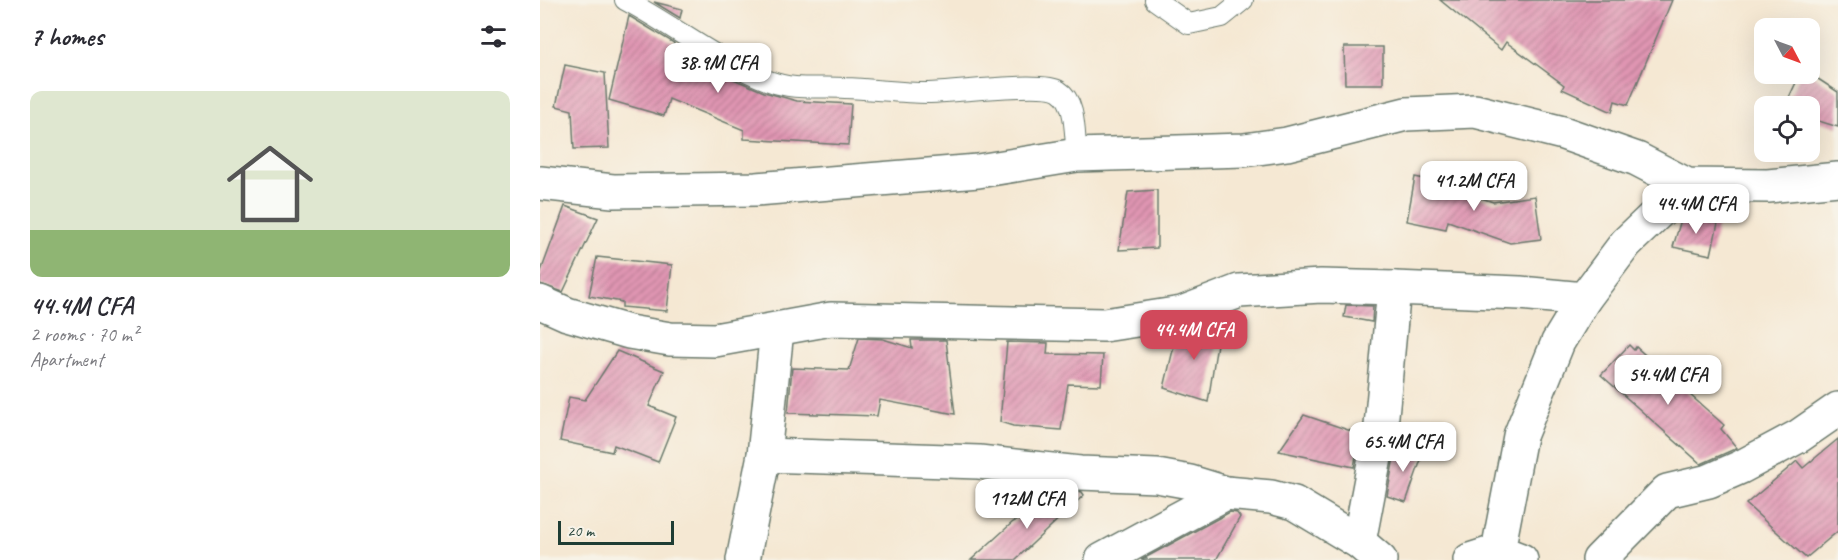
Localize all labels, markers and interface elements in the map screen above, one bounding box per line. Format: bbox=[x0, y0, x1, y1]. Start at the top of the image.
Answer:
north arrow bbox=[1754, 18, 1820, 84]
map controls bbox=[1754, 18, 1820, 162]
text: 7 homes bbox=[30, 20, 103, 53]
icon: filters bbox=[477, 20, 510, 53]
pin: 38.9M CFA bbox=[649, 43, 787, 94]
text: 38.9M CFA bbox=[678, 50, 758, 75]
button: locate bbox=[1754, 96, 1820, 162]
icon: home bbox=[216, 130, 324, 238]
pin: 41.2M CFA bbox=[1405, 161, 1543, 212]
text: 41.2M CFA bbox=[1434, 168, 1514, 193]
pin: 44.4M CFA bbox=[1627, 184, 1765, 235]
text: 44.4M CFA bbox=[1656, 191, 1736, 216]
text: 44.4M CFA bbox=[30, 289, 133, 322]
pin: 44.4M CFA bbox=[1125, 310, 1263, 361]
text: 44.4M CFA bbox=[1154, 317, 1234, 342]
text: 2 rooms · 70 m² bbox=[30, 322, 138, 347]
text: Apartment bbox=[30, 347, 103, 372]
pin: 54.4M CFA bbox=[1599, 355, 1737, 406]
text: 54.4M CFA bbox=[1629, 362, 1708, 387]
pin: 65.4M CFA bbox=[1334, 422, 1472, 473]
text: 65.4M CFA bbox=[1363, 429, 1443, 454]
pin: 112M CFA bbox=[965, 479, 1089, 530]
text: 112M CFA bbox=[989, 486, 1065, 511]
scale bar bbox=[558, 518, 674, 546]
text: 20 m bbox=[567, 521, 594, 541]

